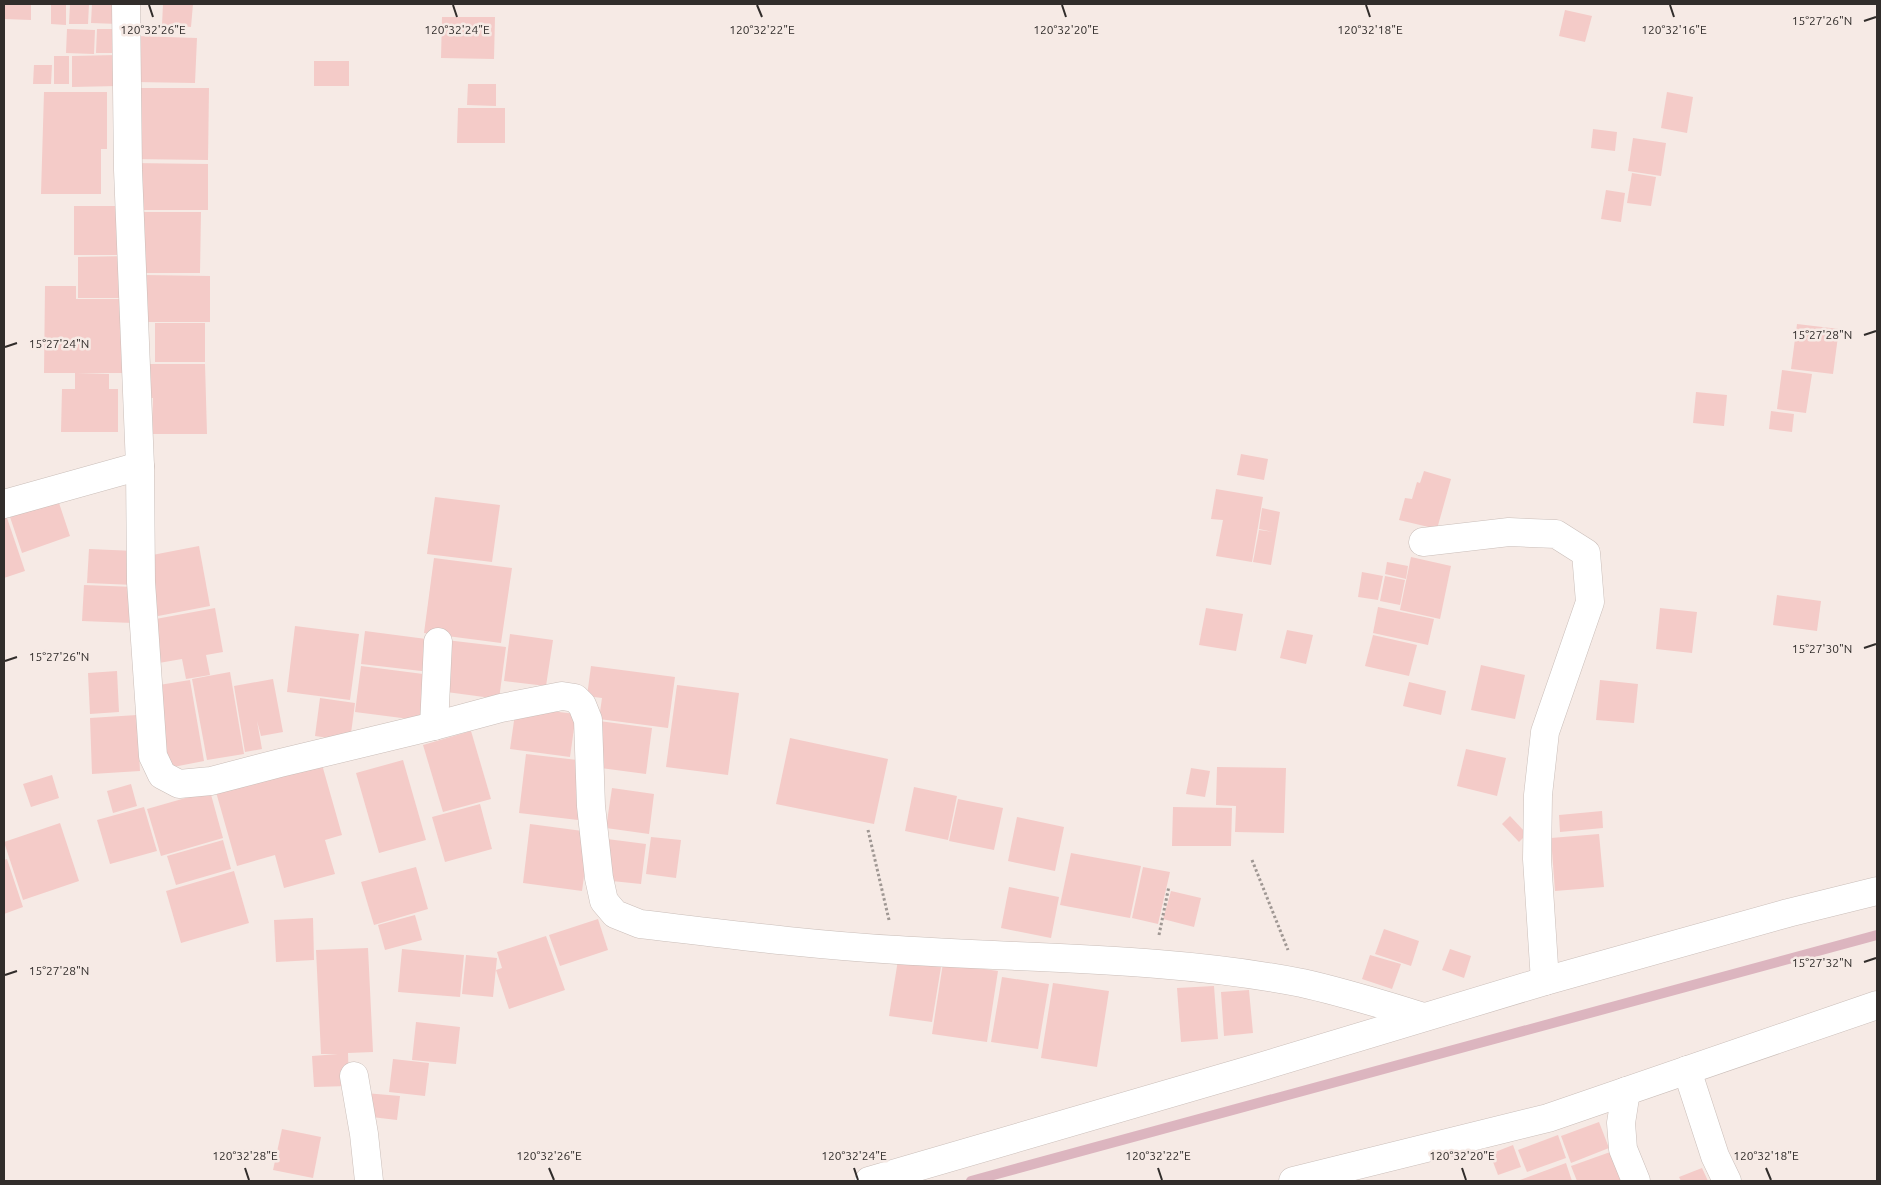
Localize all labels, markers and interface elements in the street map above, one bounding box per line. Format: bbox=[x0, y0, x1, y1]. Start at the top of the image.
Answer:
text: 15°27'26"N bbox=[1792, 14, 1852, 27]
text: 120°32'26"E bbox=[120, 23, 186, 36]
text: 120°32'24"E bbox=[424, 23, 490, 36]
text: 120°32'22"E bbox=[729, 23, 795, 36]
text: 120°32'20"E bbox=[1033, 23, 1099, 36]
text: 120°32'18"E bbox=[1337, 23, 1403, 36]
text: 120°32'16"E bbox=[1641, 23, 1707, 36]
text: 15°27'28"N bbox=[1792, 328, 1852, 341]
text: 15°27'24"N bbox=[29, 337, 89, 350]
text: 15°27'30"N bbox=[1792, 642, 1852, 655]
text: 15°27'26"N bbox=[29, 650, 89, 663]
text: 15°27'32"N bbox=[1792, 956, 1852, 969]
text: 15°27'28"N bbox=[29, 964, 89, 977]
text: 120°32'28"E bbox=[212, 1149, 278, 1162]
text: 120°32'26"E bbox=[516, 1149, 582, 1162]
text: 120°32'24"E bbox=[821, 1149, 887, 1162]
text: 120°32'22"E bbox=[1125, 1149, 1191, 1162]
text: 120°32'20"E bbox=[1429, 1149, 1495, 1162]
text: 120°32'18"E bbox=[1733, 1149, 1799, 1162]

